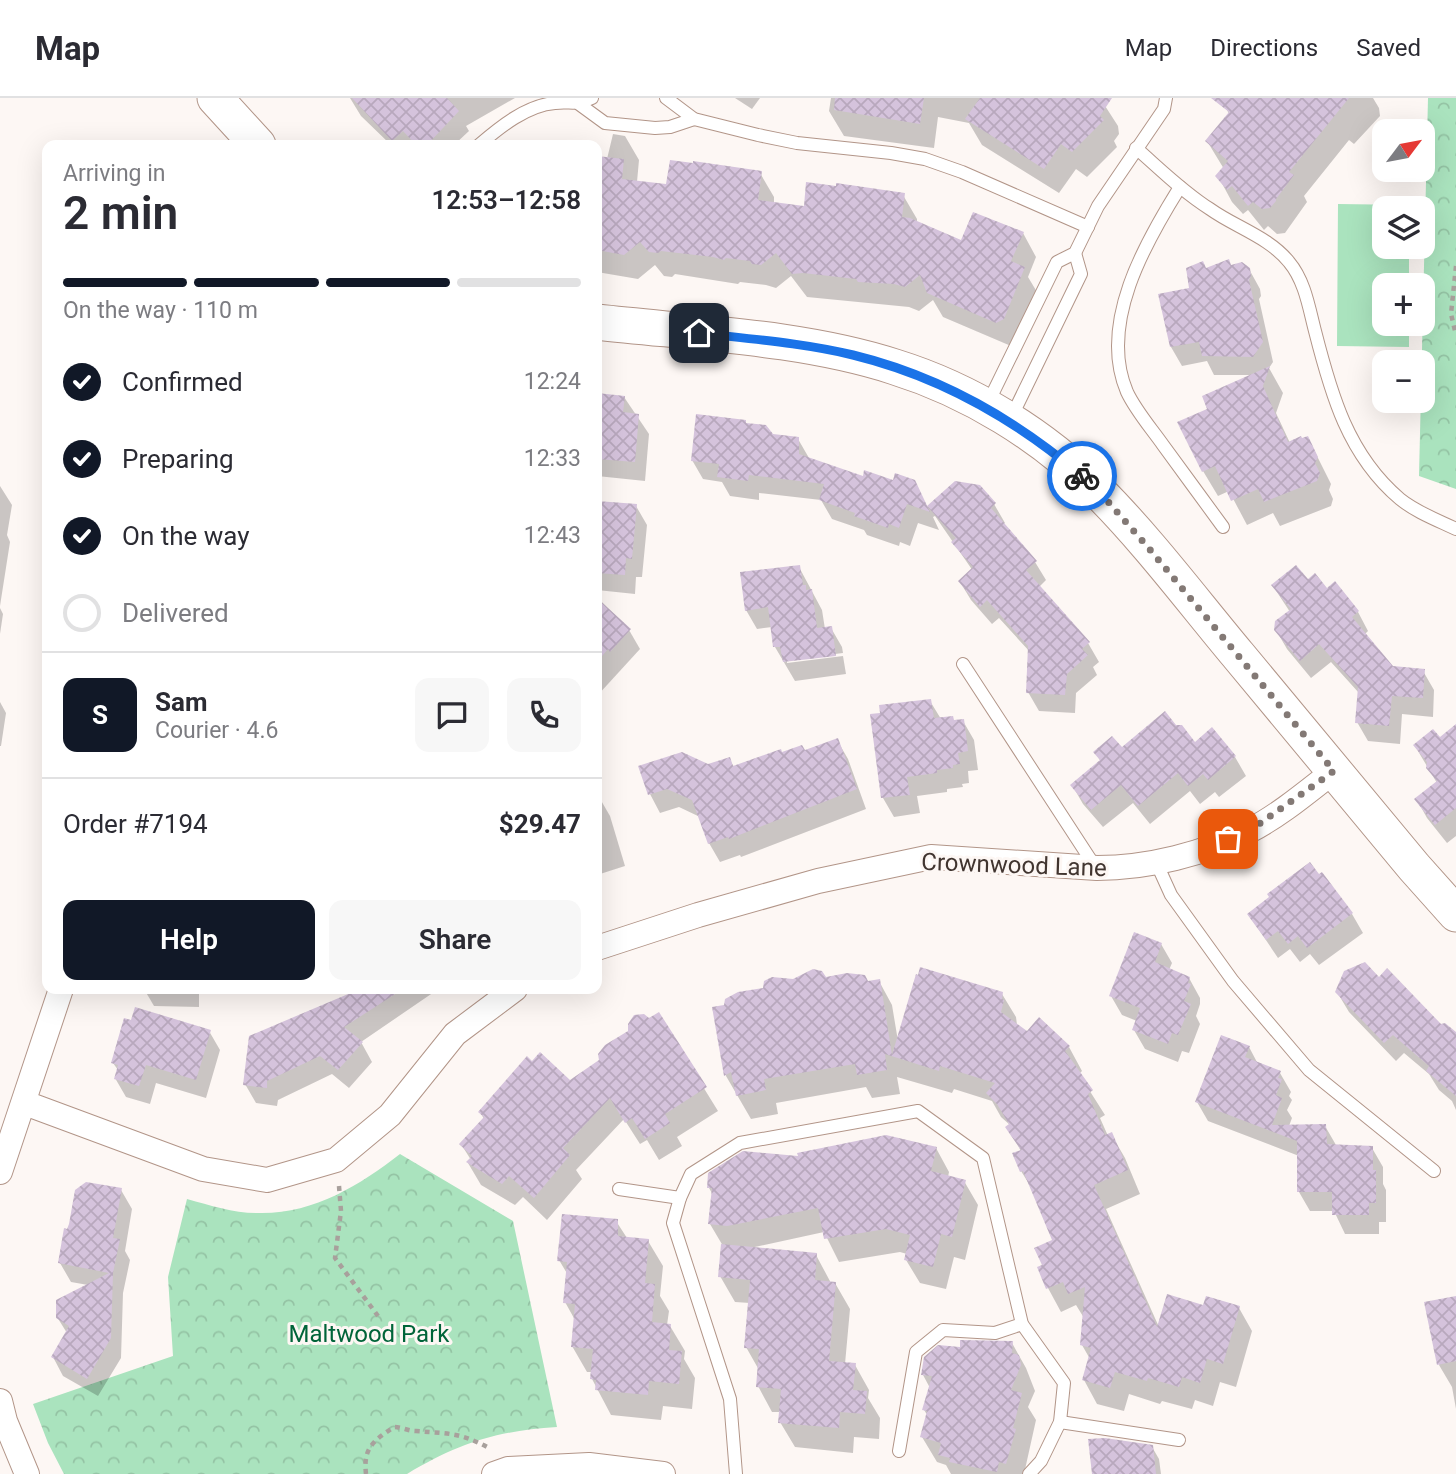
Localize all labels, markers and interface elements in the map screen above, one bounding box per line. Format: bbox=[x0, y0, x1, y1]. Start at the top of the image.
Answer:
text: Map bbox=[35, 29, 100, 68]
text: Map bbox=[1125, 34, 1172, 62]
text: Directions bbox=[1210, 34, 1318, 62]
text: Saved bbox=[1356, 34, 1421, 62]
north arrow bbox=[1372, 119, 1435, 182]
map controls bbox=[1372, 119, 1435, 413]
text: Arriving in bbox=[63, 160, 166, 187]
text: 12:53–12:58 bbox=[431, 185, 581, 215]
text: 2 min bbox=[63, 186, 178, 240]
button: layers bbox=[1372, 196, 1435, 259]
button: + bbox=[1372, 273, 1435, 336]
text: On the way · 110 m bbox=[63, 297, 258, 324]
pin bbox=[669, 303, 729, 363]
icon: home bbox=[680, 314, 718, 352]
button: − bbox=[1372, 350, 1435, 413]
icon: check bbox=[63, 363, 101, 401]
text: Confirmed bbox=[122, 367, 243, 397]
text: 12:24 bbox=[524, 368, 581, 395]
icon: check bbox=[63, 440, 101, 478]
courier bbox=[1047, 441, 1117, 511]
text: Preparing bbox=[122, 444, 234, 474]
text: 12:33 bbox=[524, 445, 581, 472]
icon: bike bbox=[1063, 457, 1101, 495]
icon: check bbox=[63, 517, 101, 555]
text: On the way bbox=[122, 521, 250, 551]
text: 12:43 bbox=[524, 522, 581, 549]
text: Delivered bbox=[122, 598, 229, 628]
button: chat bbox=[415, 678, 489, 752]
button: phone bbox=[507, 678, 581, 752]
text: Sam bbox=[155, 687, 207, 717]
text: S bbox=[92, 700, 108, 730]
text: Courier · 4.6 bbox=[155, 717, 278, 744]
text: Order #7194 bbox=[63, 809, 208, 839]
text: $29.47 bbox=[499, 809, 581, 839]
pin bbox=[1198, 809, 1258, 869]
icon: bag bbox=[1209, 820, 1247, 858]
street label: Crownwood Lane bbox=[921, 848, 1107, 882]
button: Help bbox=[63, 900, 315, 980]
button: Share bbox=[329, 900, 581, 980]
park label: Maltwood Park bbox=[289, 1320, 450, 1348]

